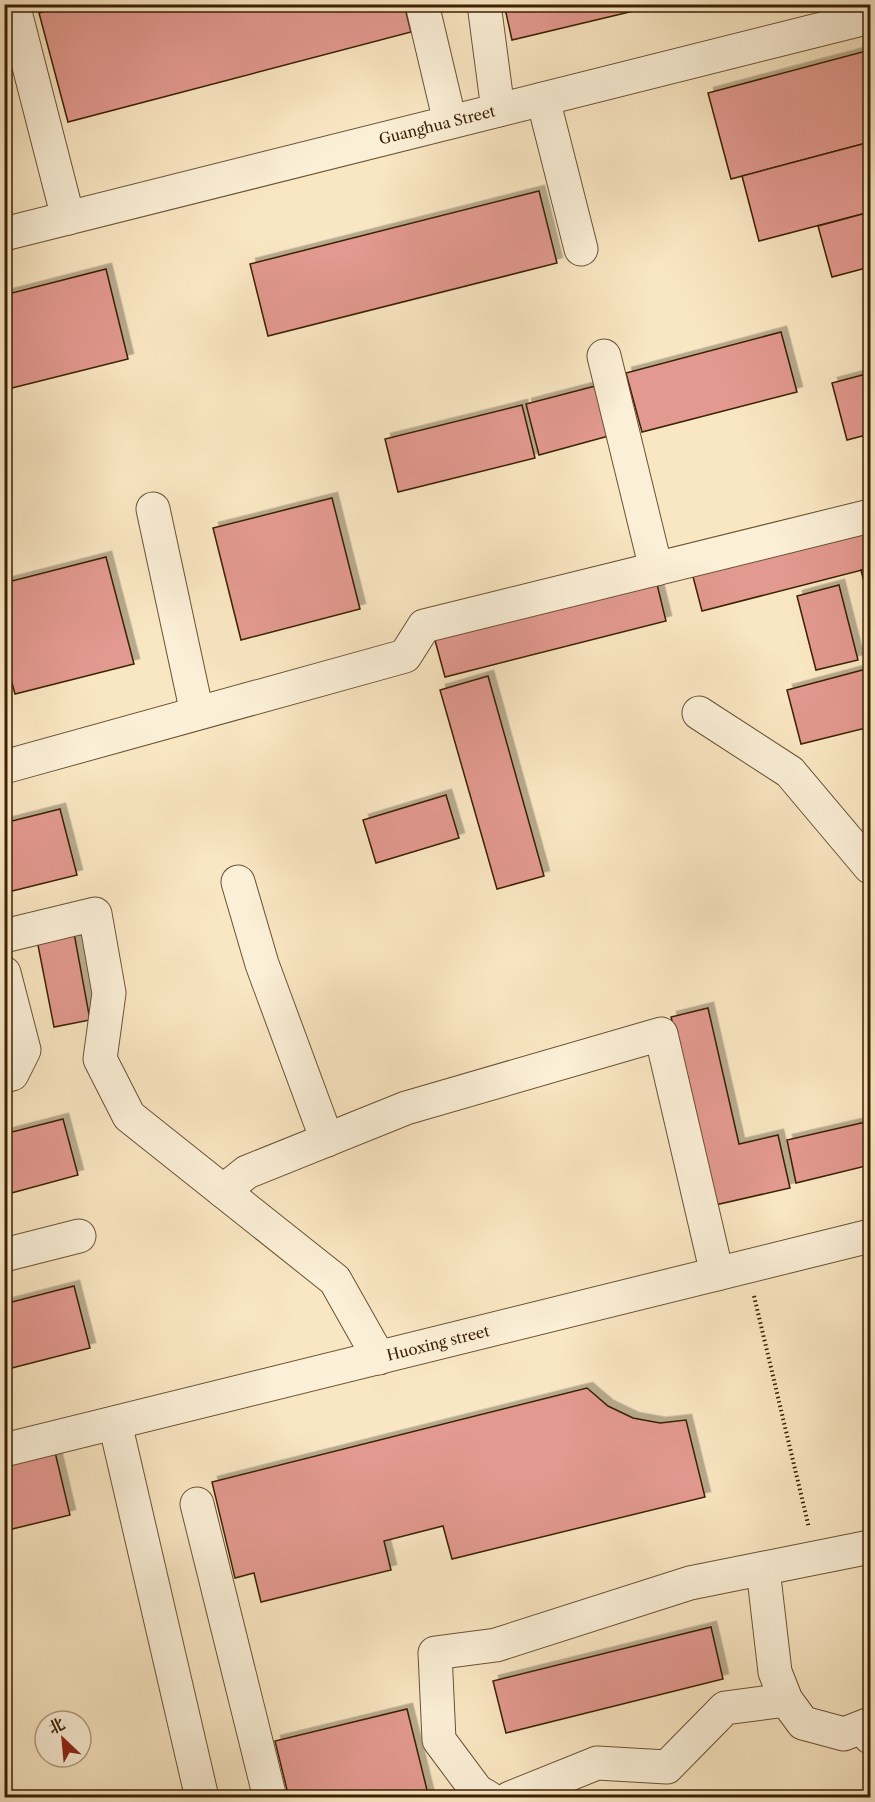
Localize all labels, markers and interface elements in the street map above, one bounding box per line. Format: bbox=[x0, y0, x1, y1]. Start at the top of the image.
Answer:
street label: Guanghua Street bbox=[377, 101, 498, 149]
street label: Huoxing street bbox=[385, 1321, 492, 1365]
north arrow bbox=[33, 1709, 93, 1769]
text: 北 bbox=[45, 1713, 68, 1738]

